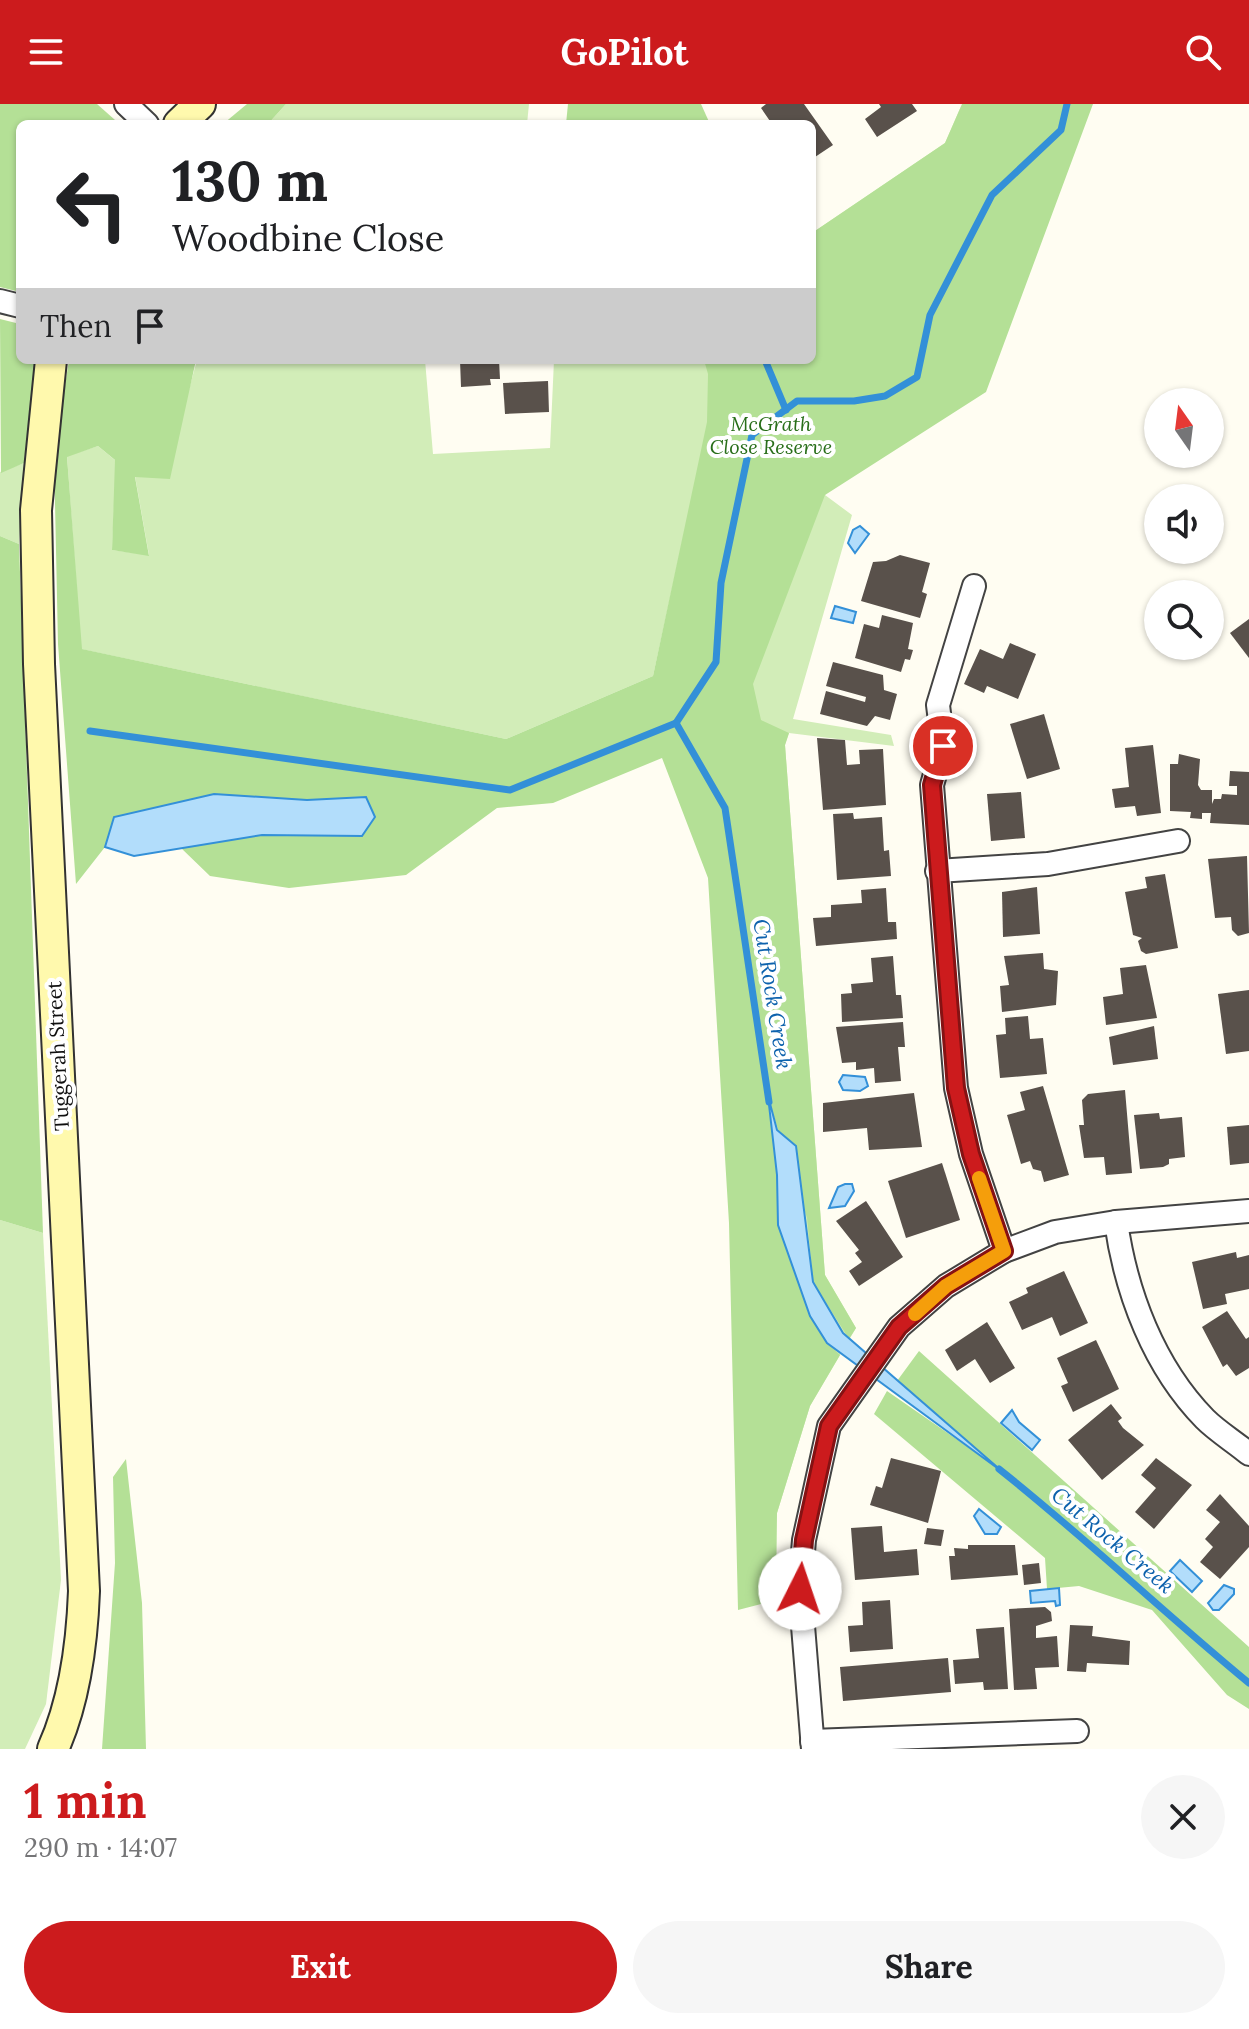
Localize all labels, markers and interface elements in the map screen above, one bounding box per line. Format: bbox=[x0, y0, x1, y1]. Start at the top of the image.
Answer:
text: GoPilot bbox=[561, 29, 688, 75]
icon: menu bbox=[24, 30, 68, 74]
icon: search bbox=[1181, 30, 1225, 74]
text: 130 m bbox=[172, 145, 328, 216]
icon: left bbox=[40, 152, 144, 256]
text: Woodbine Close bbox=[172, 215, 444, 261]
icon: arrive bbox=[128, 304, 172, 348]
text: Then bbox=[40, 307, 112, 345]
north arrow bbox=[1144, 388, 1224, 468]
map controls bbox=[1144, 388, 1224, 660]
park label: McGrath Close Reserve bbox=[710, 411, 832, 459]
button: sound bbox=[1144, 484, 1224, 564]
button: search bbox=[1144, 580, 1224, 660]
pin bbox=[909, 712, 977, 780]
icon: arrive bbox=[921, 724, 965, 768]
water label: Cut Rock Creek bbox=[747, 917, 799, 1071]
street label: Tuggerah Street bbox=[41, 980, 74, 1132]
water label: Cut Rock Creek bbox=[1046, 1480, 1180, 1600]
position arrow bbox=[758, 1547, 842, 1631]
text: 1 min bbox=[24, 1770, 147, 1831]
button: close bbox=[1141, 1775, 1225, 1859]
text: 290 m · 14:07 bbox=[24, 1831, 177, 1864]
button: Exit bbox=[24, 1921, 617, 2013]
button: Share bbox=[633, 1921, 1225, 2013]

